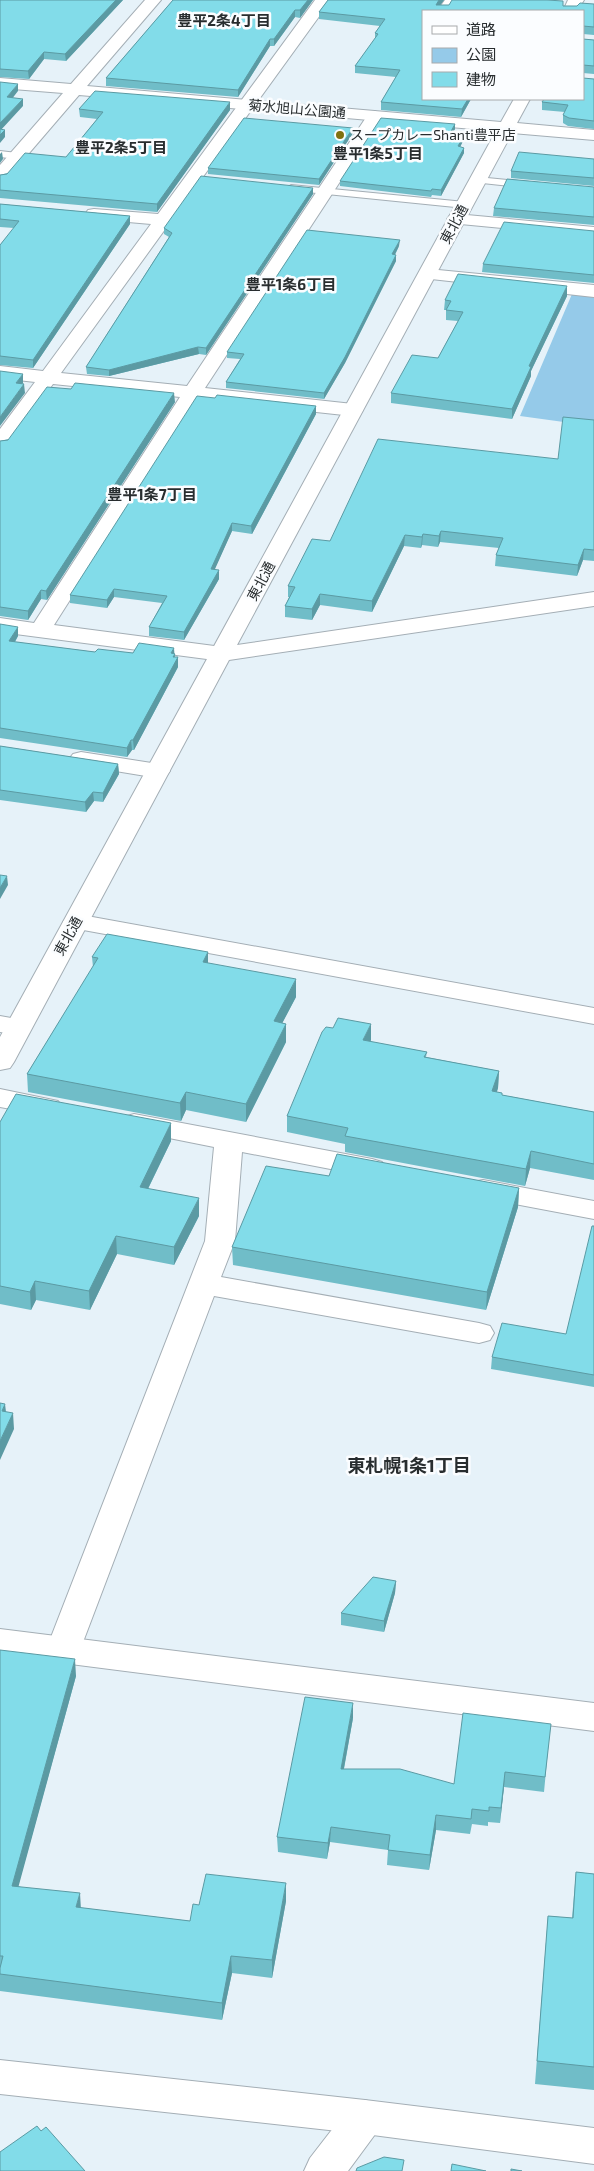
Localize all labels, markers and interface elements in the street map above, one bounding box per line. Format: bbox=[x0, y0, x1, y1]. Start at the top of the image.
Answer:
legend bbox=[422, 10, 584, 100]
district label: 豊平2条4丁目 bbox=[177, 11, 271, 29]
text: 道路 bbox=[466, 20, 496, 38]
text: 公園 bbox=[466, 45, 496, 63]
text: 建物 bbox=[466, 70, 496, 88]
street label: 菊水旭山公園通 bbox=[247, 96, 347, 121]
place label: スープカレーShanti豊平店 bbox=[350, 126, 516, 143]
marker: スープカレーShanti豊平店 bbox=[334, 129, 346, 141]
district label: 豊平2条5丁目 bbox=[75, 138, 167, 156]
district label: 豊平1条5丁目 bbox=[333, 144, 423, 162]
street label: 東北通 bbox=[436, 201, 471, 246]
district label: 豊平1条6丁目 bbox=[246, 275, 336, 293]
district label: 豊平1条7丁目 bbox=[107, 485, 197, 503]
street label: 東北通 bbox=[243, 558, 278, 603]
street label: 東北通 bbox=[50, 913, 85, 958]
district label: 東札幌1条1丁目 bbox=[347, 1454, 471, 1476]

